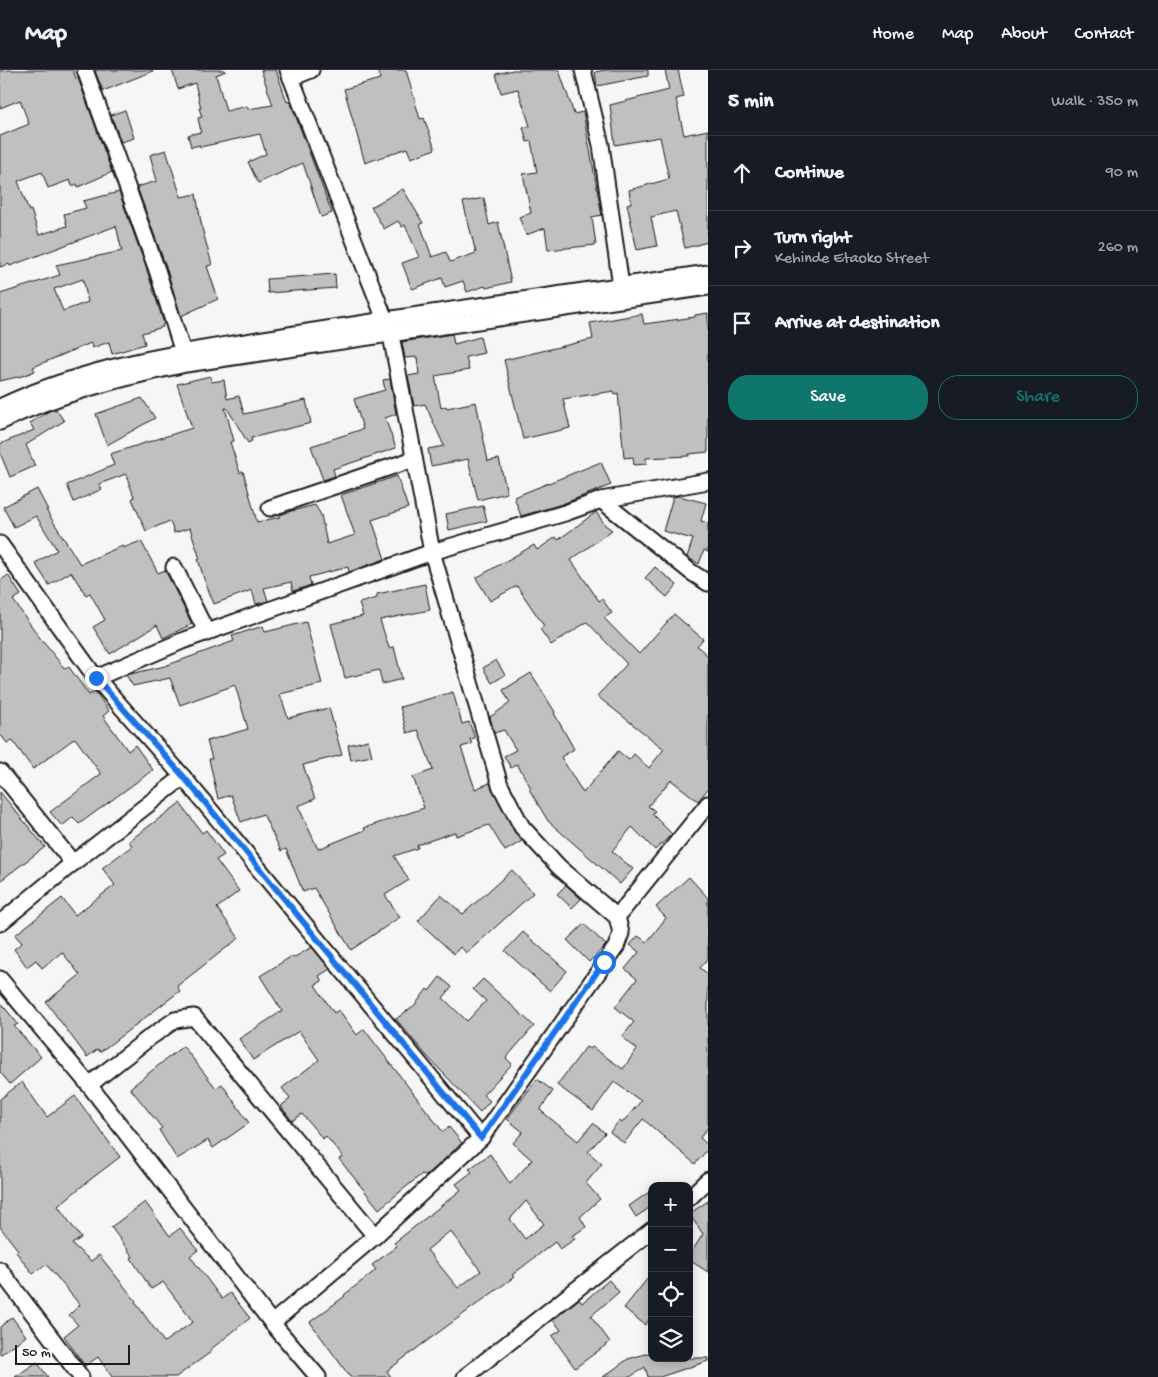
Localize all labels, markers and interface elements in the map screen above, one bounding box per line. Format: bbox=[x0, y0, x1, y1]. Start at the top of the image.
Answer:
text: Map bbox=[25, 20, 67, 49]
text: Home bbox=[872, 24, 914, 45]
text: Map bbox=[942, 24, 973, 45]
text: About bbox=[1001, 24, 1047, 45]
text: Contact bbox=[1075, 24, 1133, 45]
text: 5 min bbox=[728, 90, 773, 115]
text: Walk · 350 m bbox=[1051, 93, 1138, 112]
icon: ahead bbox=[728, 159, 756, 187]
text: Continue bbox=[775, 162, 844, 185]
text: 90 m bbox=[1106, 164, 1138, 183]
text: Turn right bbox=[775, 227, 851, 250]
icon: right bbox=[728, 234, 756, 262]
text: 260 m bbox=[1098, 239, 1138, 258]
text: Kehinde Etaoko Street bbox=[775, 250, 929, 269]
icon: arrive bbox=[728, 309, 756, 337]
text: Arrive at destination bbox=[775, 312, 939, 335]
button: Save bbox=[728, 375, 928, 420]
button: Share bbox=[938, 375, 1138, 420]
route end bbox=[85, 667, 108, 690]
route start bbox=[593, 951, 616, 974]
map controls bbox=[648, 1182, 693, 1362]
button: + bbox=[648, 1182, 693, 1227]
button: − bbox=[648, 1227, 693, 1272]
button: locate bbox=[648, 1272, 693, 1317]
button: layers bbox=[648, 1317, 693, 1362]
scale bar bbox=[15, 1342, 130, 1365]
text: 50 m bbox=[22, 1345, 51, 1362]

